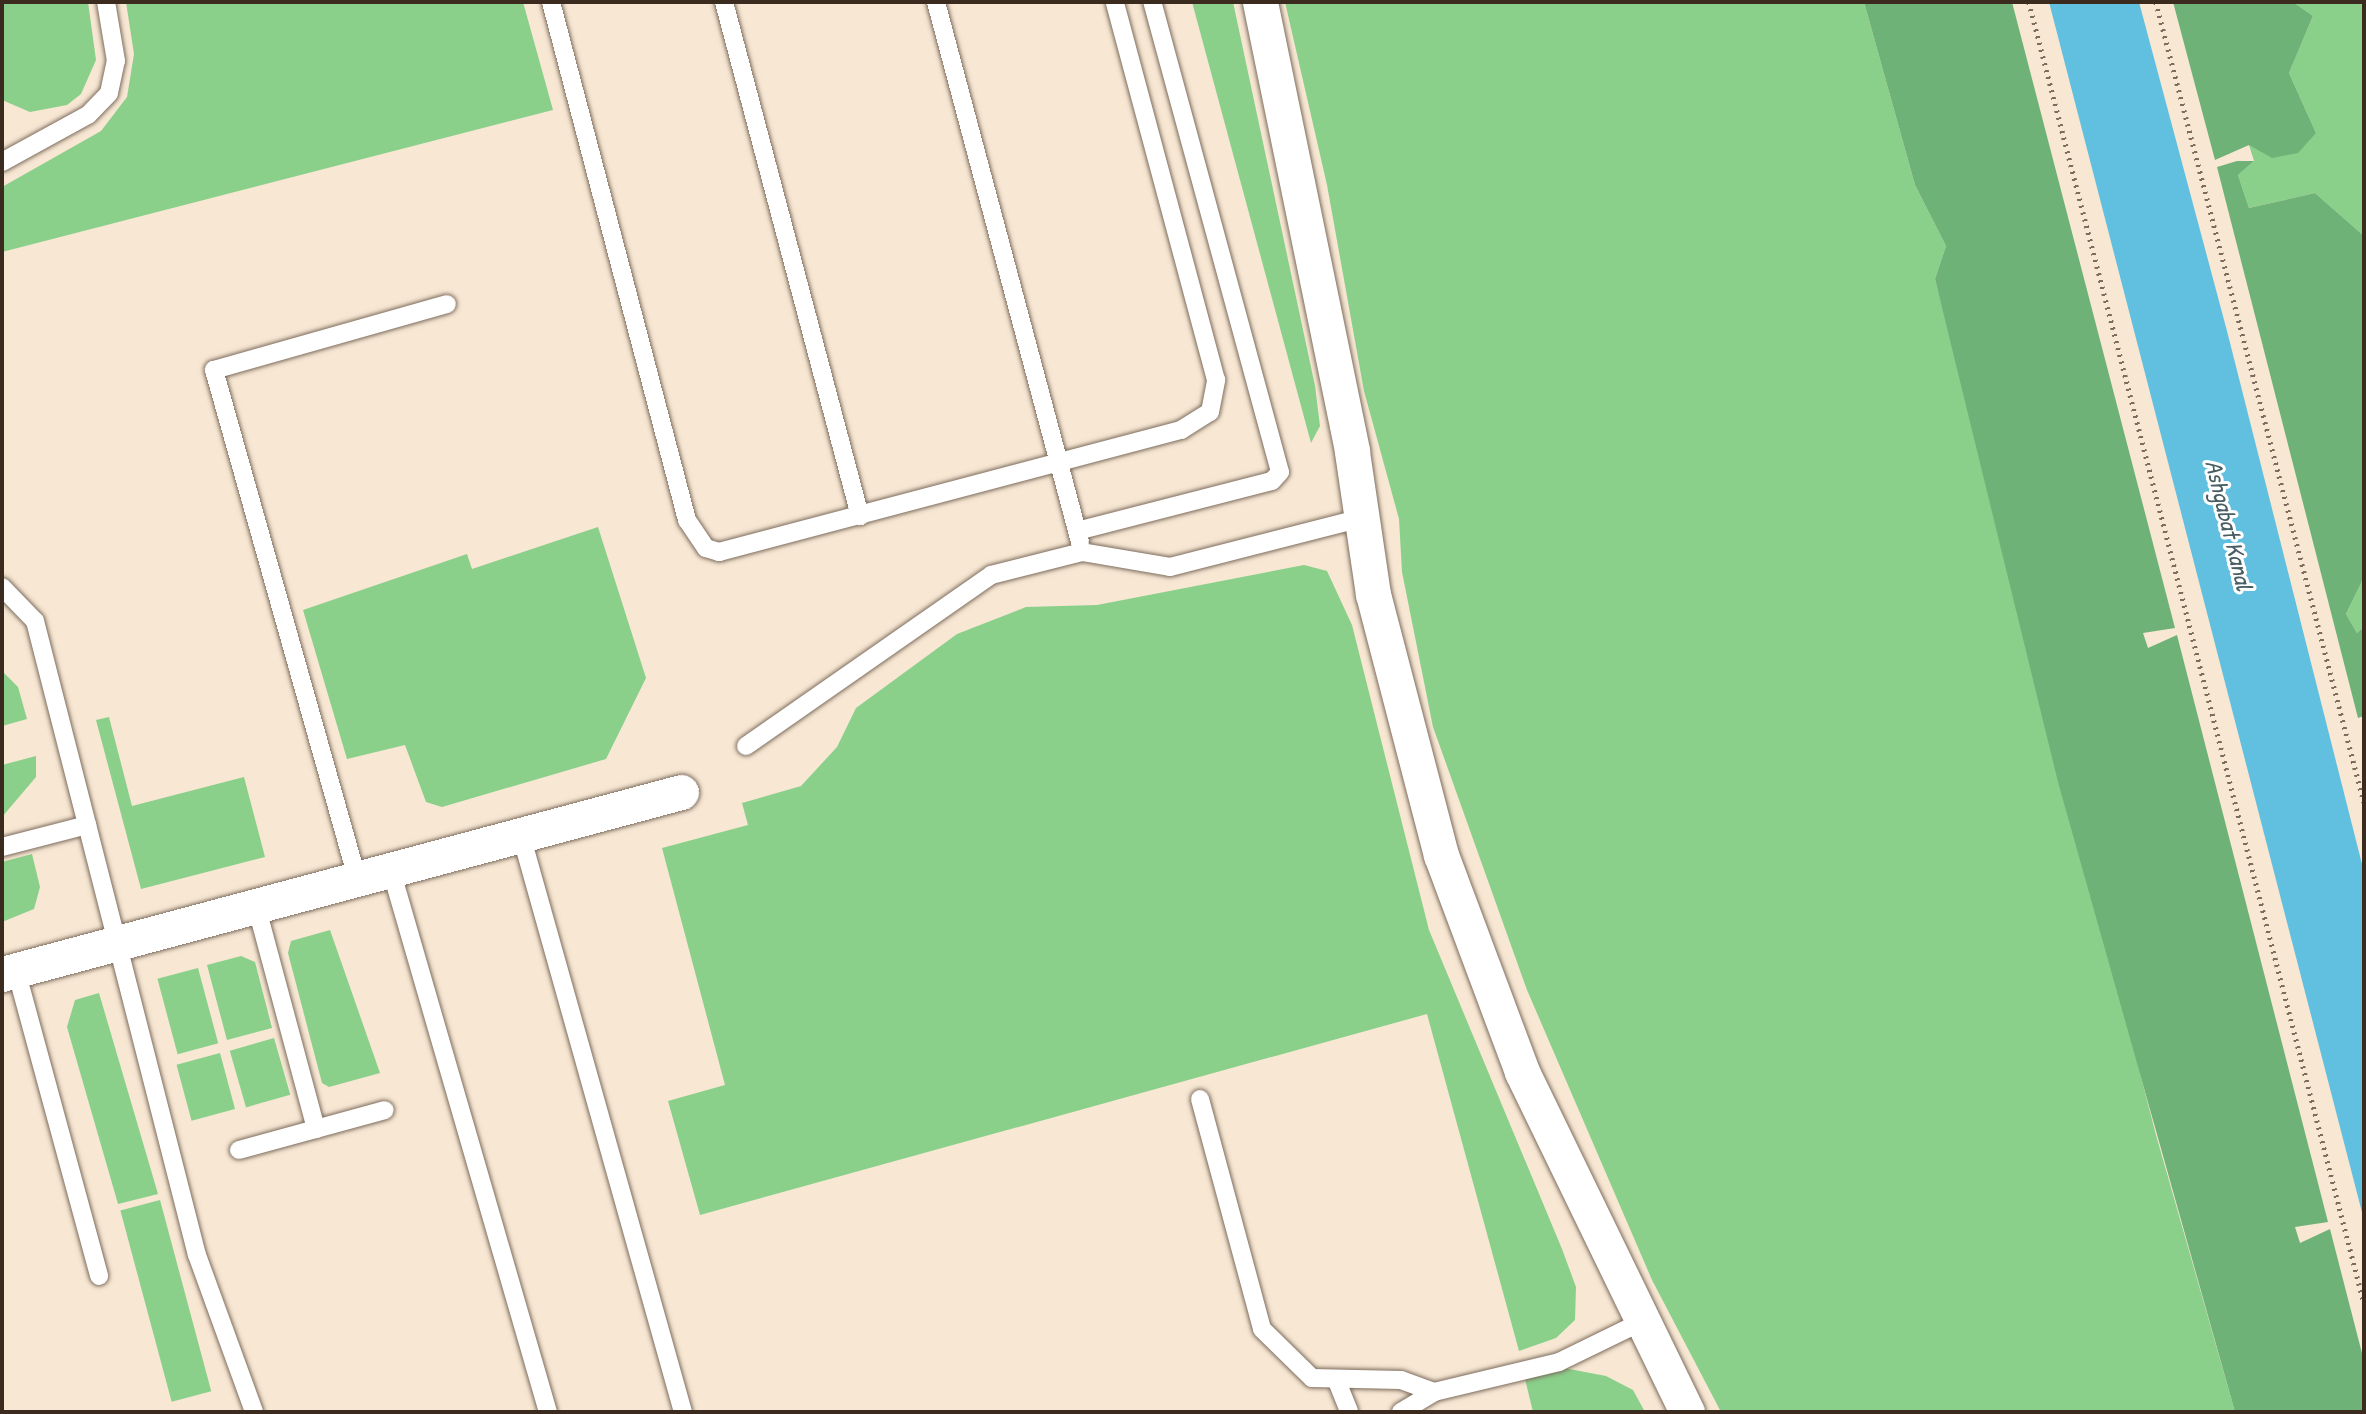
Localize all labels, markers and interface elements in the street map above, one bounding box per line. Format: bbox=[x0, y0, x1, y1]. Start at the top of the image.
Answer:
water label: Ashgabat Kanal bbox=[2199, 457, 2259, 593]

